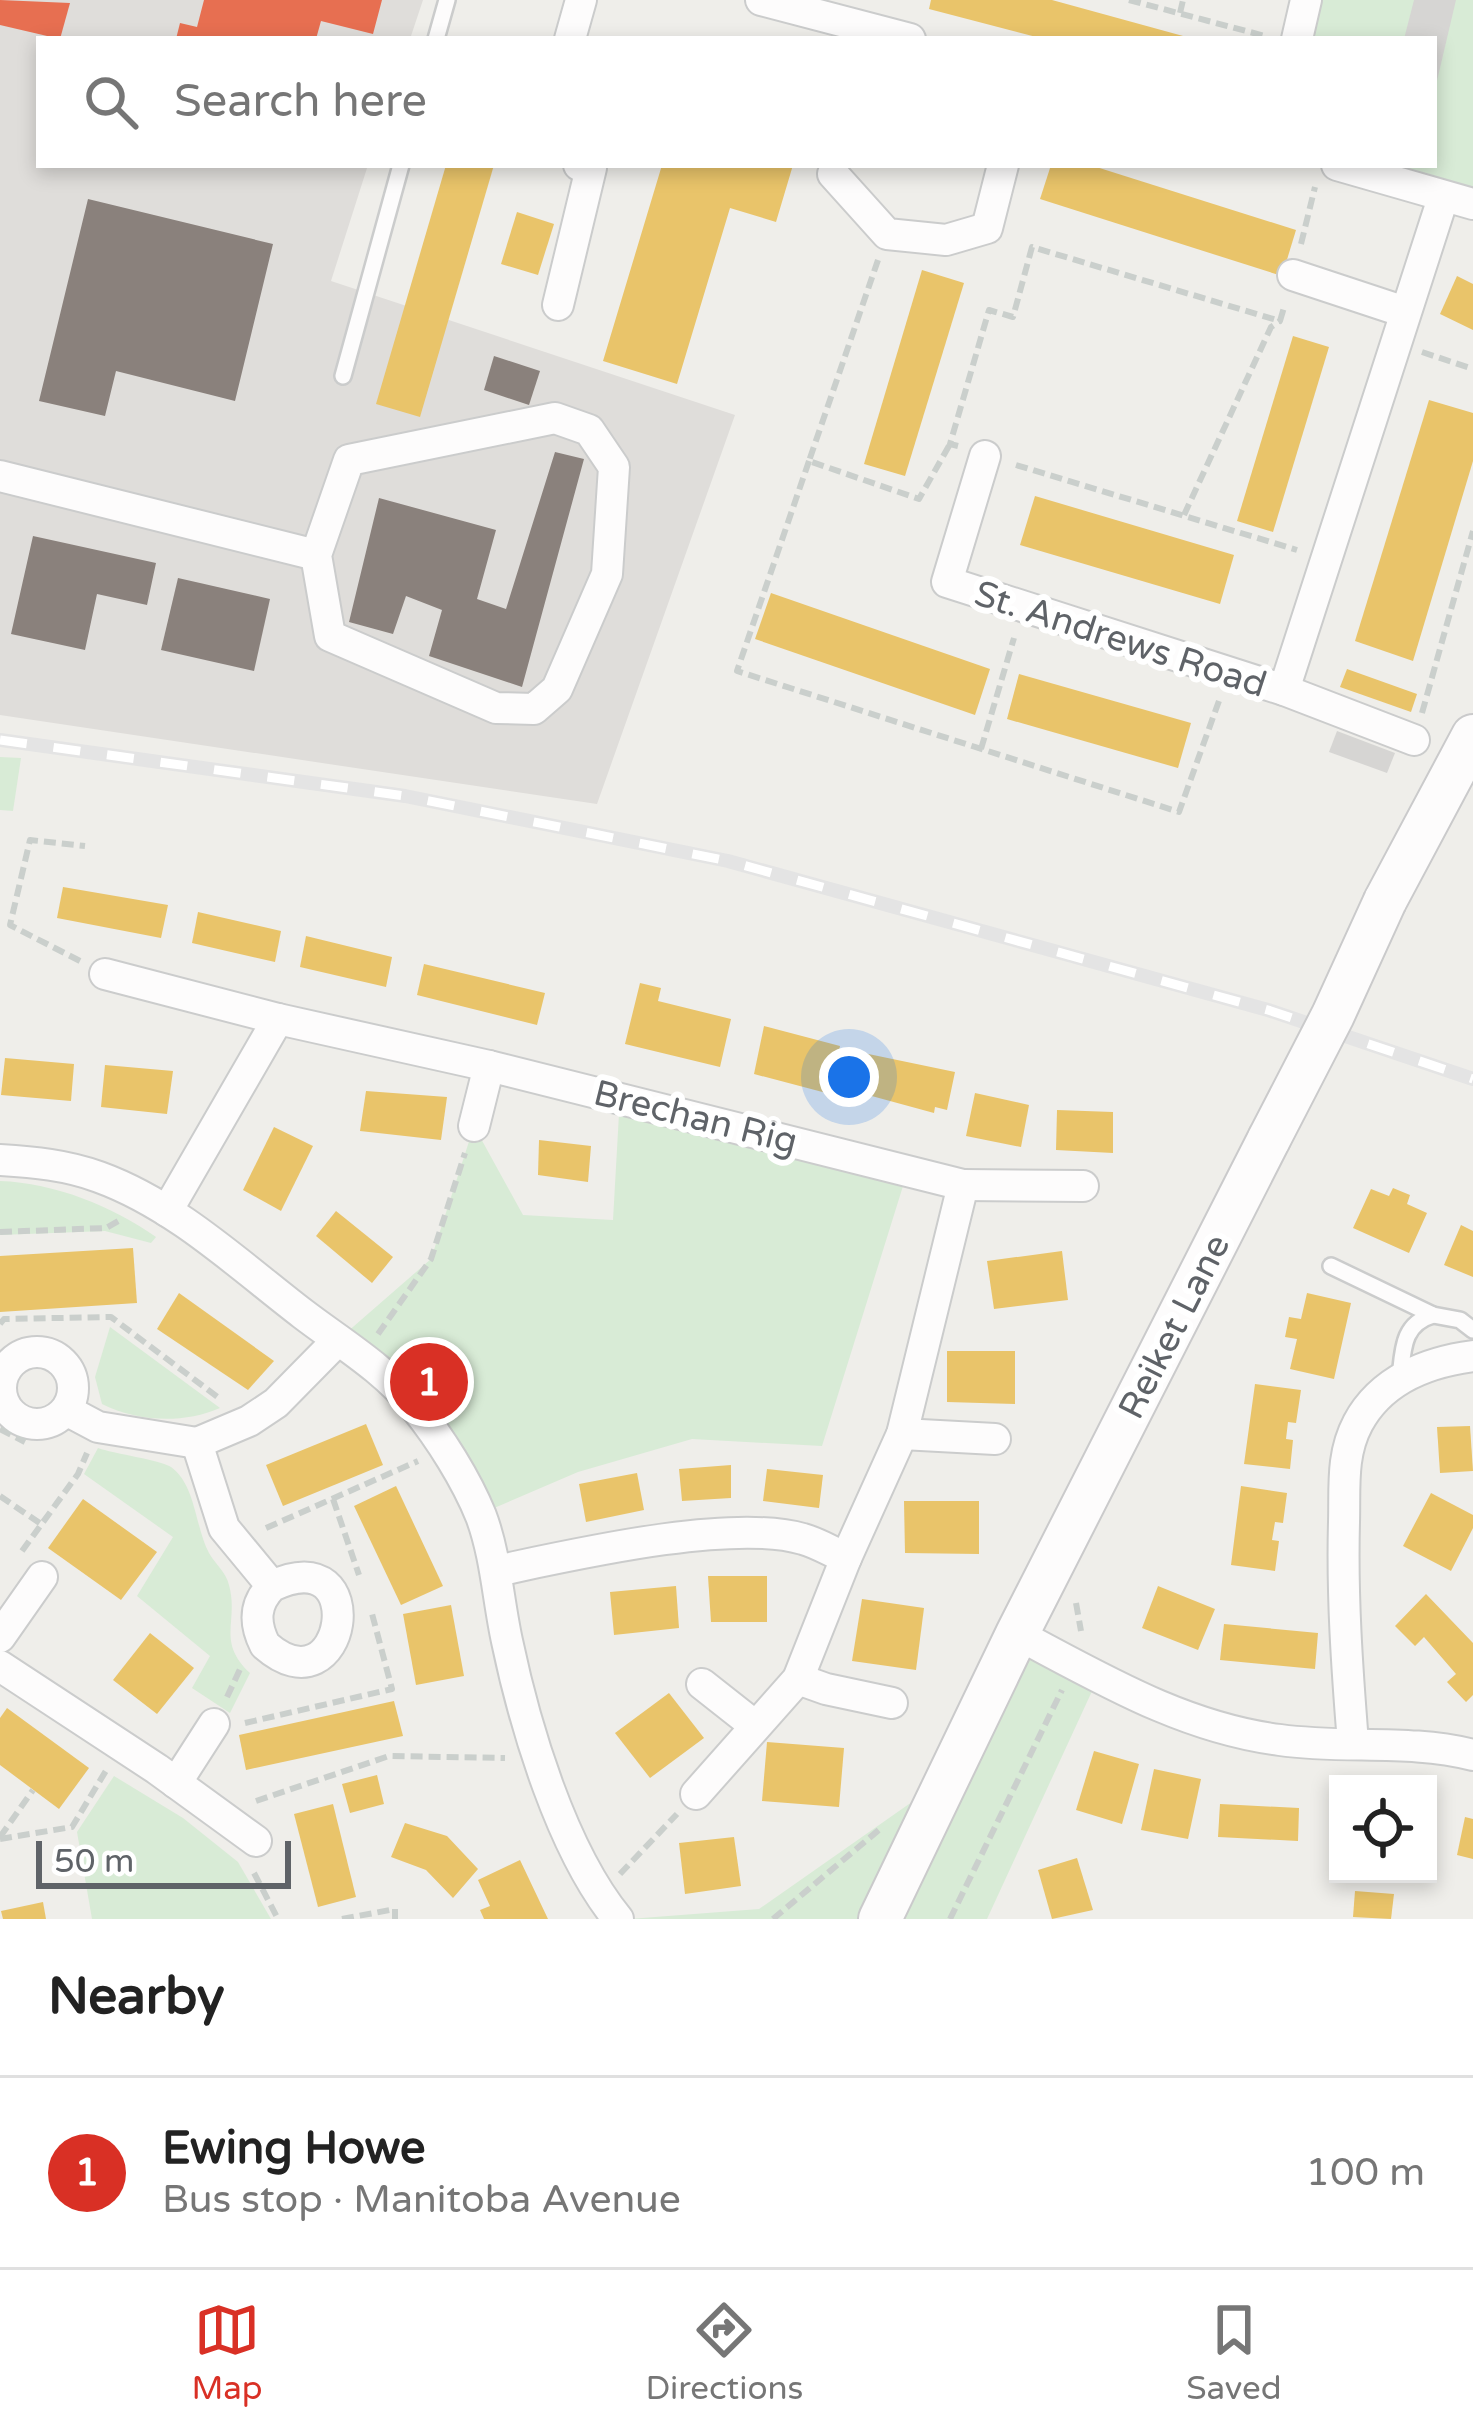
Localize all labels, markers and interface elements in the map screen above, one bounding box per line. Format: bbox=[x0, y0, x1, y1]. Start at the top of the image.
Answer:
search box bbox=[36, 36, 1437, 168]
icon: search bbox=[78, 69, 144, 135]
text: Search here bbox=[174, 75, 427, 129]
street label: St. Andrews Road bbox=[969, 572, 1272, 707]
your location bbox=[819, 1047, 879, 1107]
street label: Brechan Rig bbox=[589, 1071, 802, 1164]
street label: Reiket Lane bbox=[1110, 1227, 1239, 1426]
pin: 1 bbox=[390, 1337, 468, 1427]
map controls bbox=[1329, 1775, 1437, 1883]
button: locate bbox=[1329, 1775, 1437, 1883]
scale bar bbox=[36, 1835, 291, 1888]
text: 50 m bbox=[54, 1842, 134, 1881]
text: Nearby bbox=[48, 1966, 225, 2028]
text: Ewing Howe bbox=[162, 2122, 426, 2176]
text: 1 bbox=[75, 2149, 99, 2196]
text: 100 m bbox=[1306, 2149, 1425, 2196]
text: Bus stop · Manitoba Avenue bbox=[162, 2176, 681, 2223]
tab: Map bbox=[191, 2297, 263, 2408]
tab: Directions bbox=[645, 2297, 803, 2408]
tab: Saved bbox=[1186, 2297, 1282, 2408]

